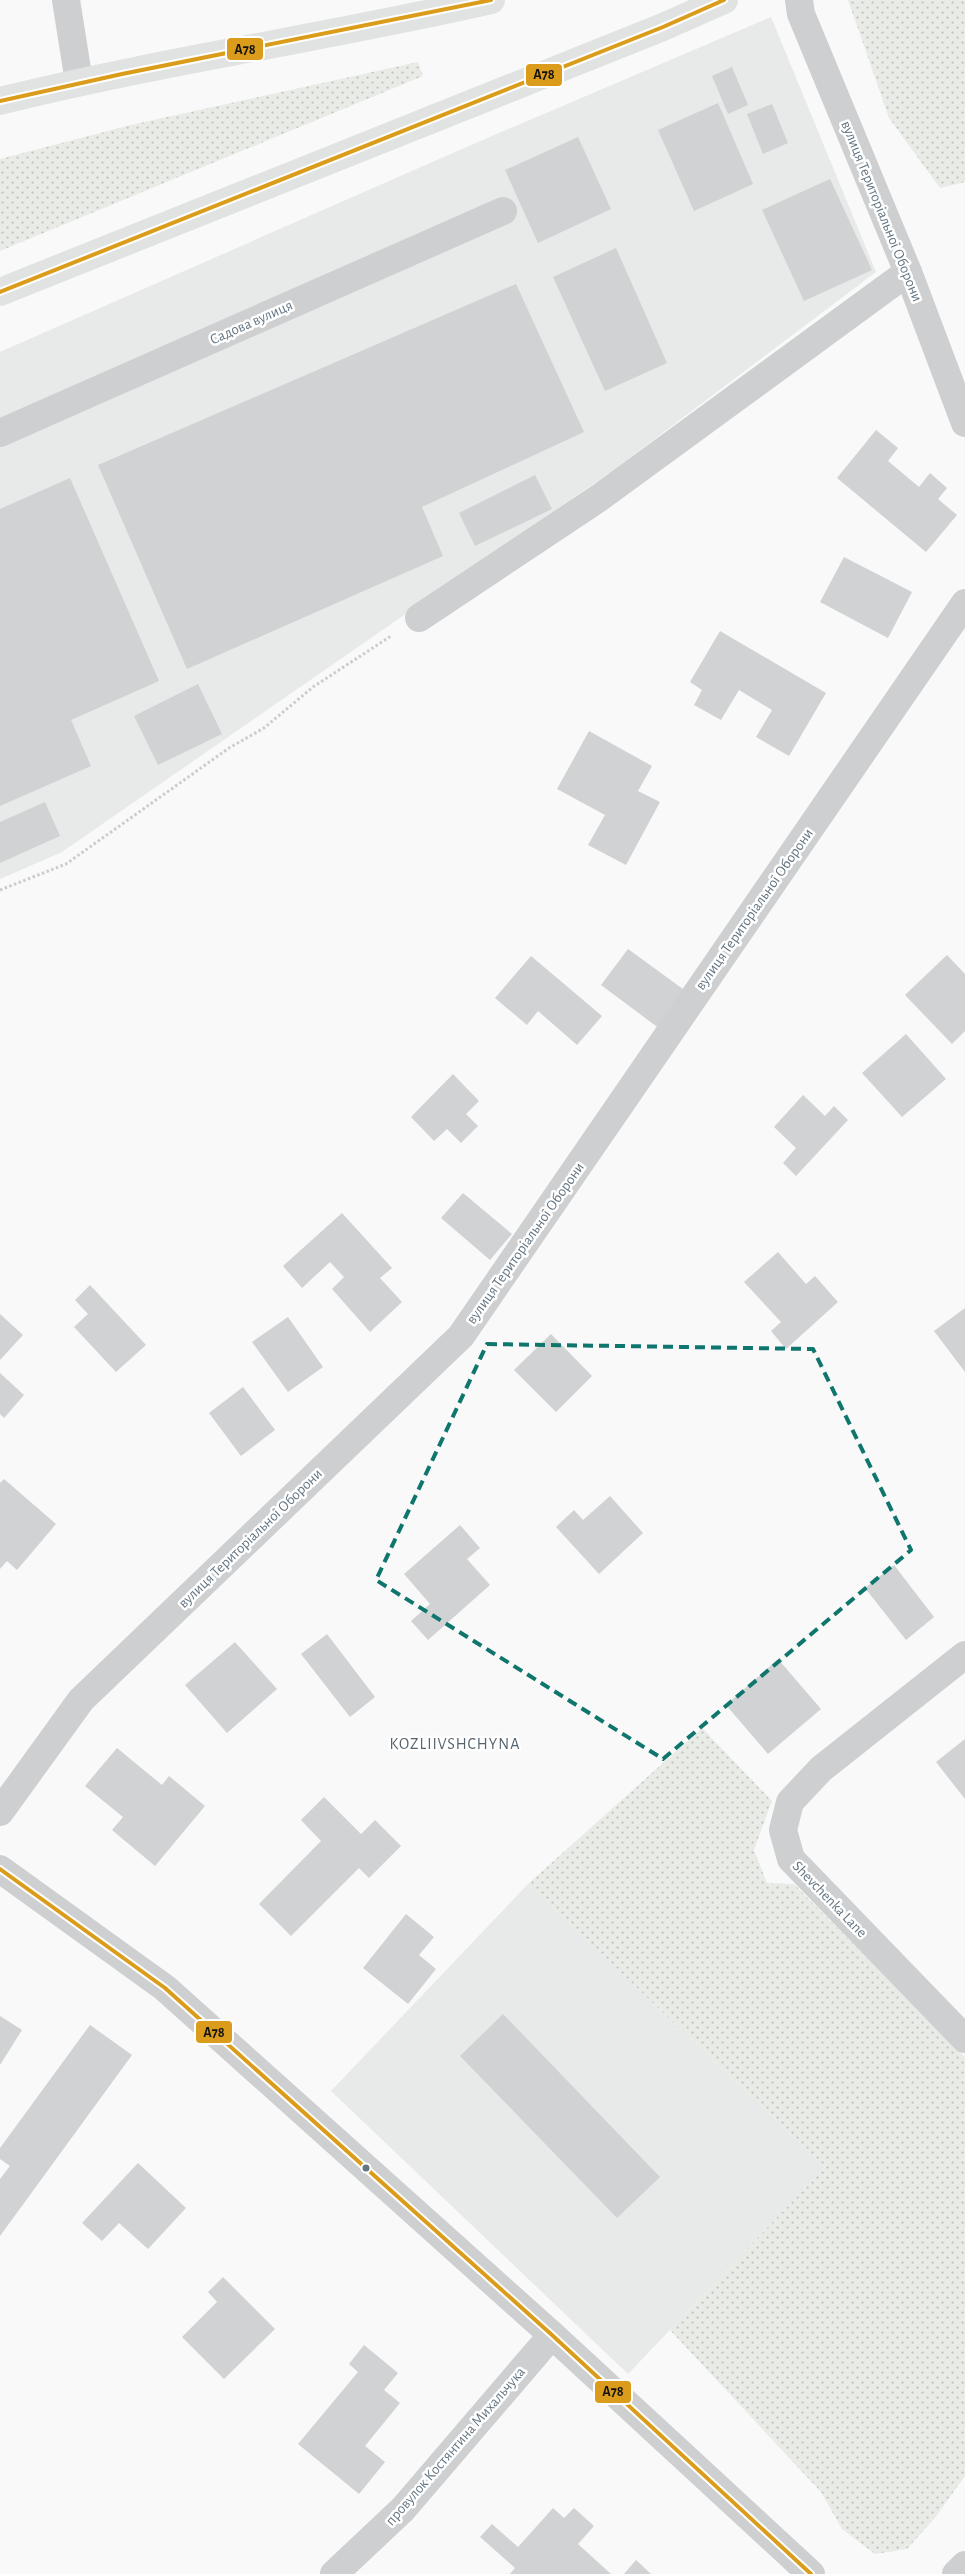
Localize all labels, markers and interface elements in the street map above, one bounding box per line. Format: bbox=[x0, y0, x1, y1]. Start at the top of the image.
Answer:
line badge: А78 bbox=[226, 37, 264, 61]
text: А78 bbox=[234, 43, 256, 57]
line badge: А78 bbox=[525, 63, 563, 87]
text: А78 bbox=[533, 68, 555, 82]
street label: вулиця Територіальної Оборони bbox=[838, 119, 925, 304]
street label: Садова вулиця bbox=[208, 298, 295, 347]
street label: вулиця Територіальної Оборони bbox=[693, 826, 816, 993]
street label: вулиця Територіальної Оборони bbox=[464, 1160, 587, 1327]
street label: вулиця Територіальної Оборони bbox=[176, 1466, 325, 1611]
district label: KOZLIIVSHCHYNA bbox=[390, 1736, 520, 1752]
street label: Shevchenka Lane bbox=[790, 1858, 870, 1940]
line badge: А78 bbox=[195, 2020, 233, 2044]
text: А78 bbox=[203, 2026, 225, 2040]
unlabelled marker bbox=[361, 2163, 371, 2173]
street label: провулок Костянтина Михальчука bbox=[383, 2364, 528, 2528]
line badge: А78 bbox=[594, 2380, 632, 2404]
text: А78 bbox=[602, 2385, 624, 2399]

